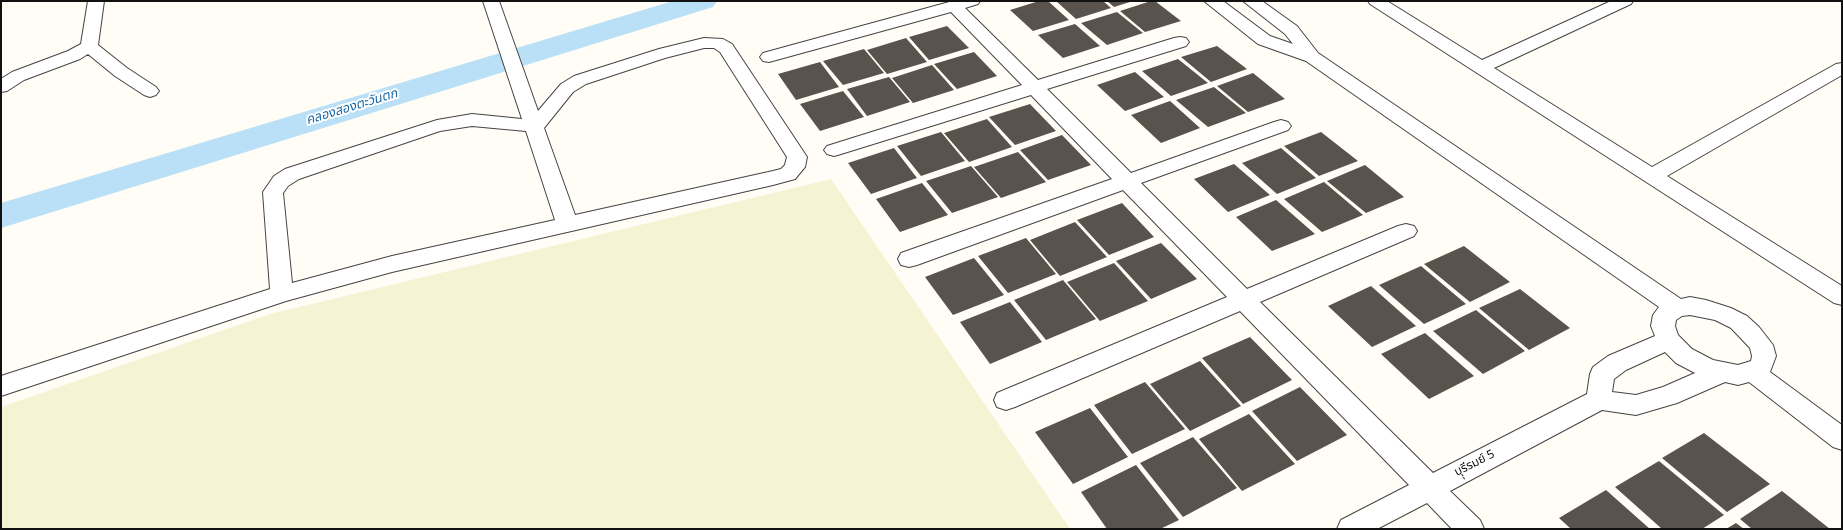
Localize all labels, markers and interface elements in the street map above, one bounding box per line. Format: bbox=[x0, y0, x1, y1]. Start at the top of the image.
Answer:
water label: คลองสองตะวันตก bbox=[304, 87, 400, 129]
street label: บุุรีรมย์ 5 bbox=[1452, 448, 1498, 480]

